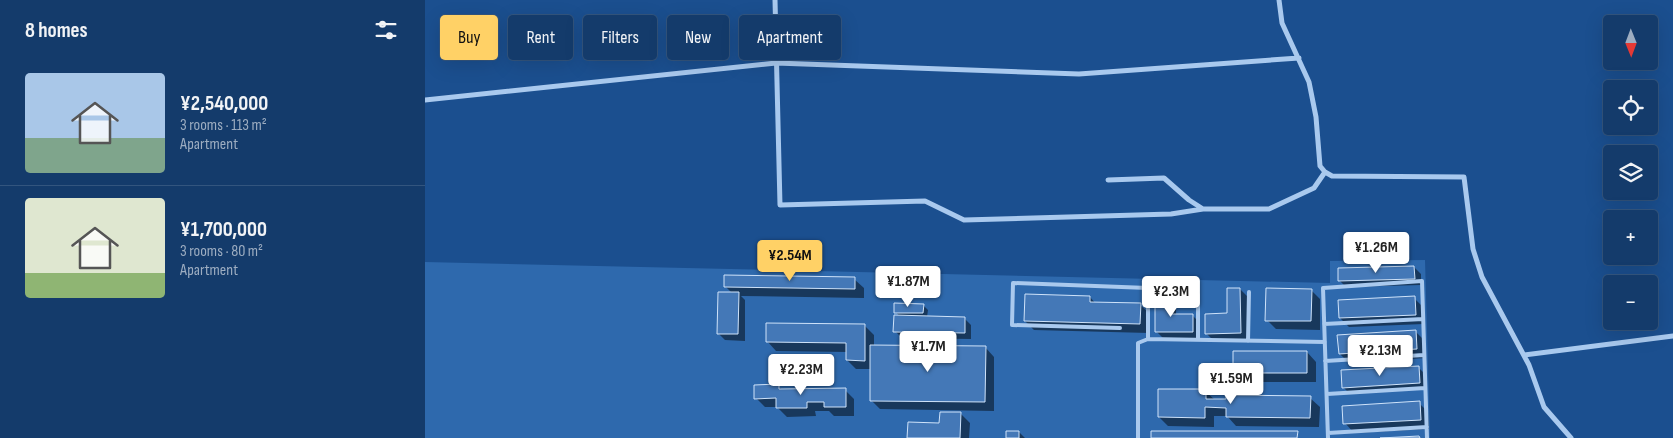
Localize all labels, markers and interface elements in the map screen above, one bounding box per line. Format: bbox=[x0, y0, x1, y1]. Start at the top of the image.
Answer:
chip: Buy bbox=[440, 15, 498, 60]
chip: Rent bbox=[508, 15, 573, 60]
chip: Filters bbox=[583, 15, 657, 60]
chip: New bbox=[667, 15, 729, 60]
chip: Apartment bbox=[739, 15, 841, 60]
north arrow bbox=[1603, 15, 1657, 70]
map controls bbox=[1603, 15, 1658, 330]
icon: filters bbox=[372, 16, 400, 44]
text: 8 homes bbox=[25, 18, 88, 43]
button: locate bbox=[1603, 80, 1658, 135]
text: ¥2,540,000 bbox=[180, 91, 268, 116]
icon: home bbox=[65, 93, 125, 153]
text: 3 rooms · 113 m² bbox=[180, 116, 267, 135]
text: Apartment bbox=[180, 135, 238, 154]
button: layers bbox=[1603, 145, 1658, 200]
button: + bbox=[1603, 210, 1658, 265]
text: ¥1,700,000 bbox=[180, 217, 267, 242]
icon: home bbox=[65, 218, 125, 278]
pin: ¥1.26M bbox=[1335, 232, 1417, 274]
text: ¥1.26M bbox=[1354, 238, 1398, 257]
pin: ¥2.54M bbox=[749, 240, 831, 282]
text: 3 rooms · 80 m² bbox=[180, 242, 263, 261]
text: ¥2.54M bbox=[768, 246, 812, 265]
text: Apartment bbox=[180, 261, 238, 280]
pin: ¥1.87M bbox=[867, 266, 949, 308]
text: ¥1.87M bbox=[886, 272, 930, 291]
button: − bbox=[1603, 275, 1658, 330]
pin: ¥2.3M bbox=[1136, 276, 1206, 318]
text: ¥2.3M bbox=[1153, 282, 1189, 301]
pin: ¥1.7M bbox=[893, 330, 963, 373]
pin: ¥2.13M bbox=[1339, 334, 1421, 377]
text: ¥1.7M bbox=[910, 337, 946, 356]
text: ¥2.13M bbox=[1359, 341, 1401, 360]
pin: ¥2.23M bbox=[760, 354, 842, 396]
text: ¥2.23M bbox=[779, 360, 823, 379]
pin: ¥1.59M bbox=[1190, 362, 1272, 405]
text: ¥1.59M bbox=[1209, 369, 1253, 388]

